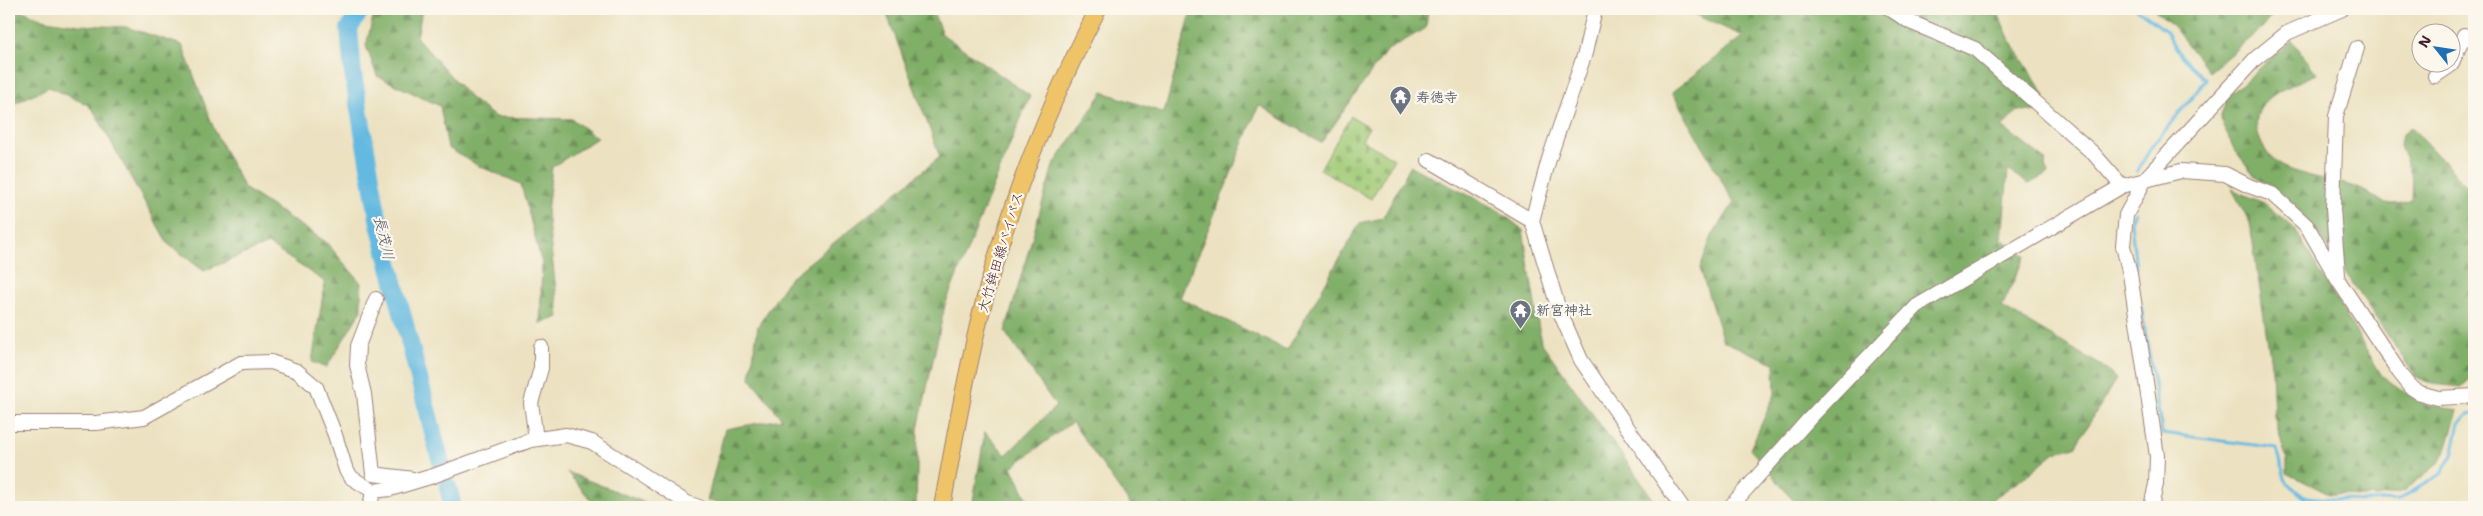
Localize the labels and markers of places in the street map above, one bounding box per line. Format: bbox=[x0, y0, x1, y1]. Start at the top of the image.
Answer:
temple icon: 寿徳寺 bbox=[1388, 85, 1412, 116]
place label: 寿徳寺 bbox=[1416, 88, 1458, 106]
temple icon: 新宮神社 bbox=[1508, 298, 1532, 329]
place label: 新宮神社 bbox=[1536, 301, 1592, 319]

